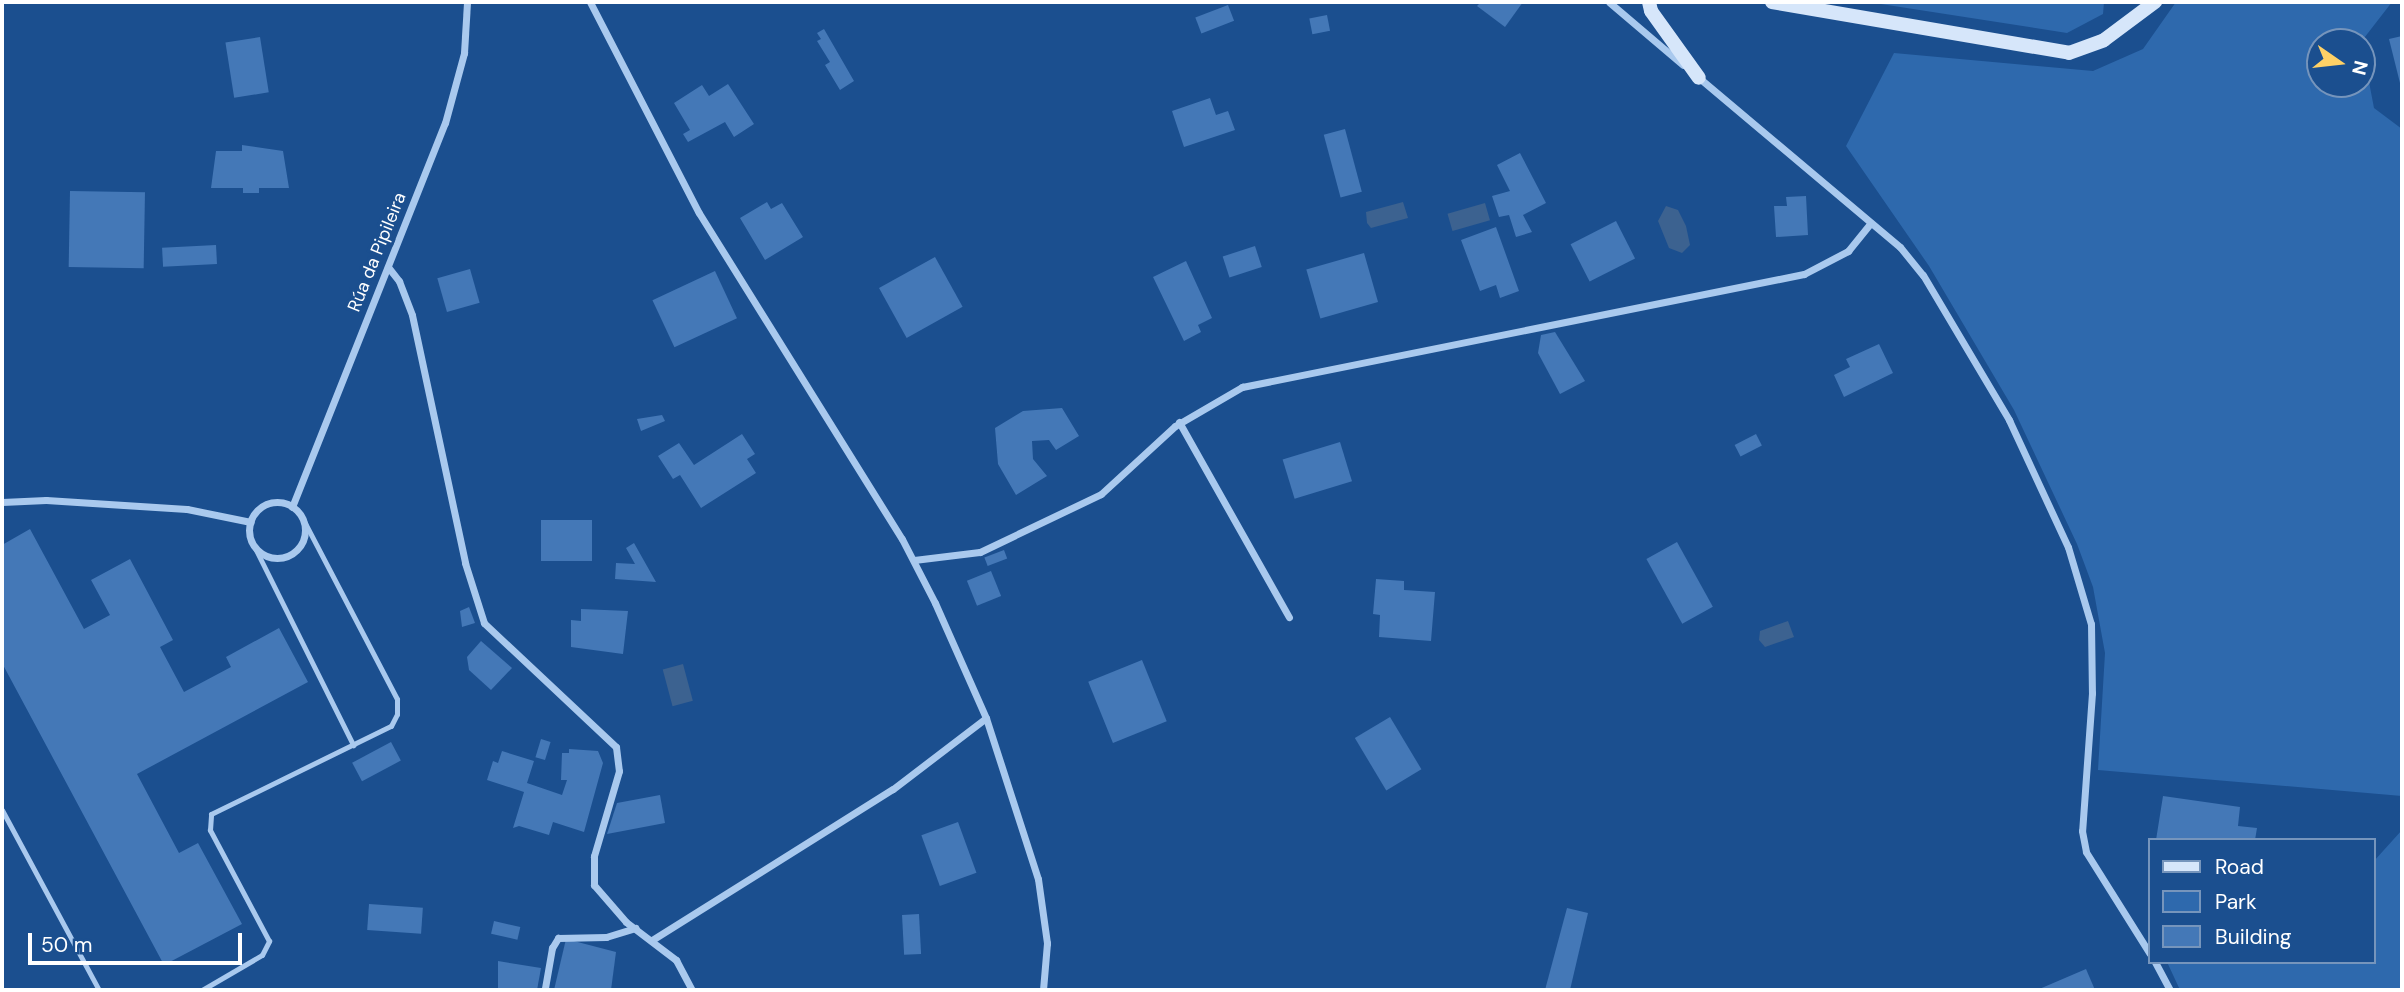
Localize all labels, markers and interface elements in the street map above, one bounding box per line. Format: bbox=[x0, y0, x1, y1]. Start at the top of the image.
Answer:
north arrow bbox=[2306, 28, 2376, 98]
text: N bbox=[2346, 58, 2374, 77]
street label: Rúa da Pipileira bbox=[343, 189, 411, 315]
legend bbox=[2148, 838, 2376, 964]
text: Road bbox=[2215, 853, 2264, 881]
text: Park bbox=[2215, 888, 2256, 916]
scale bar bbox=[32, 918, 245, 962]
text: Building bbox=[2215, 923, 2291, 951]
text: 50 m bbox=[41, 931, 92, 959]

